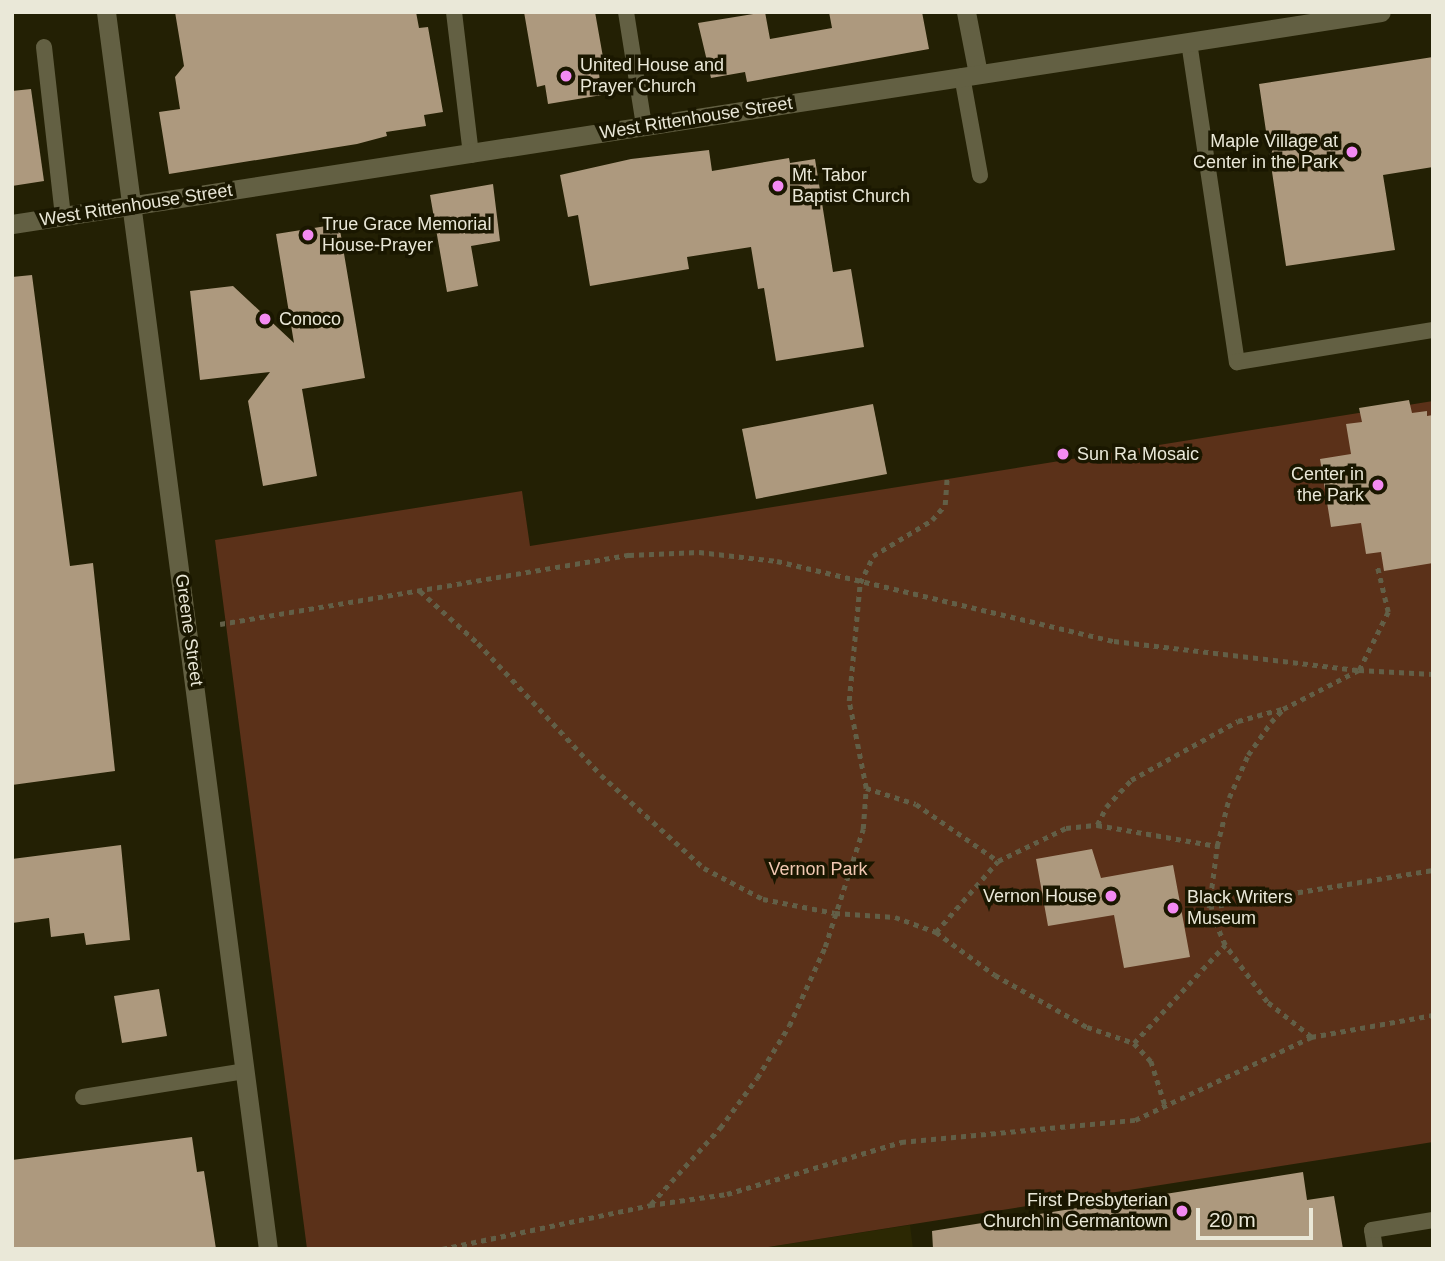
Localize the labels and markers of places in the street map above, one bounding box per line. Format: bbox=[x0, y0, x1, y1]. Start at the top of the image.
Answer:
place label: United House and Prayer Church bbox=[580, 55, 724, 98]
marker: United House and Prayer Church bbox=[558, 68, 574, 84]
place label: Maple Village at Center in the Park bbox=[1193, 131, 1338, 174]
marker: Maple Village at Center in the Park bbox=[1344, 144, 1360, 160]
place label: Mt. Tabor Baptist Church bbox=[792, 165, 910, 208]
marker: Mt. Tabor Baptist Church bbox=[770, 178, 786, 194]
place label: True Grace Memorial House-Prayer bbox=[322, 214, 491, 256]
marker: True Grace Memorial House-Prayer bbox=[300, 227, 316, 243]
place label: Conoco bbox=[279, 308, 341, 330]
marker: Conoco bbox=[257, 311, 273, 327]
place label: Sun Ra Mosaic bbox=[1077, 443, 1199, 465]
marker: Sun Ra Mosaic bbox=[1055, 446, 1071, 462]
place label: Center in the Park bbox=[1291, 464, 1364, 506]
marker: Center in the Park bbox=[1370, 477, 1386, 493]
place label: Vernon House bbox=[983, 885, 1097, 907]
place label: Black Writers Museum bbox=[1187, 887, 1293, 930]
marker: Vernon House bbox=[1103, 888, 1119, 904]
marker: Black Writers Museum bbox=[1165, 900, 1181, 916]
place label: First Presbyterian Church in Germantown bbox=[983, 1190, 1168, 1232]
marker: First Presbyterian Church in Germantown bbox=[1174, 1203, 1190, 1219]

